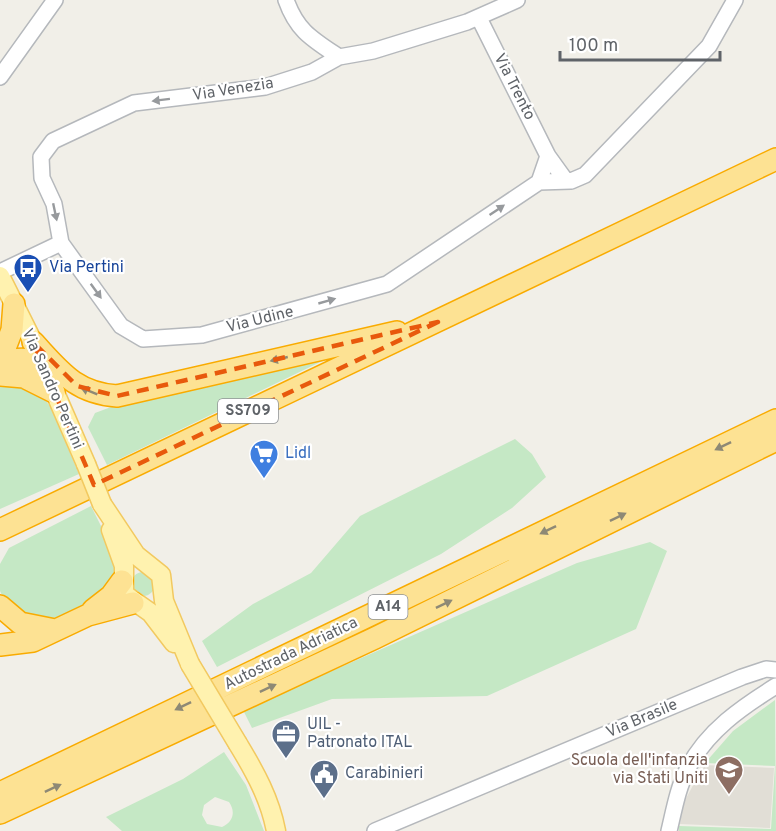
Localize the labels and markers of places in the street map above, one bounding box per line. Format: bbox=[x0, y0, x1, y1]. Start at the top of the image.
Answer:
bus stop icon: Via Pertini bbox=[12, 252, 44, 294]
place label: Via Pertini bbox=[49, 258, 124, 278]
supermarket icon: Lidl bbox=[248, 438, 280, 480]
place label: Lidl bbox=[285, 444, 311, 464]
place label: UIL - Patronato ITAL bbox=[307, 715, 412, 753]
office icon: UIL - Patronato ITAL bbox=[270, 718, 302, 760]
place label: Scuola dell'infanzia via Stati Uniti bbox=[571, 751, 708, 789]
school or university icon: Scuola dell'infanzia via Stati Uniti bbox=[713, 754, 745, 796]
public building icon: Carabinieri bbox=[308, 758, 340, 800]
place label: Carabinieri bbox=[345, 764, 423, 784]

